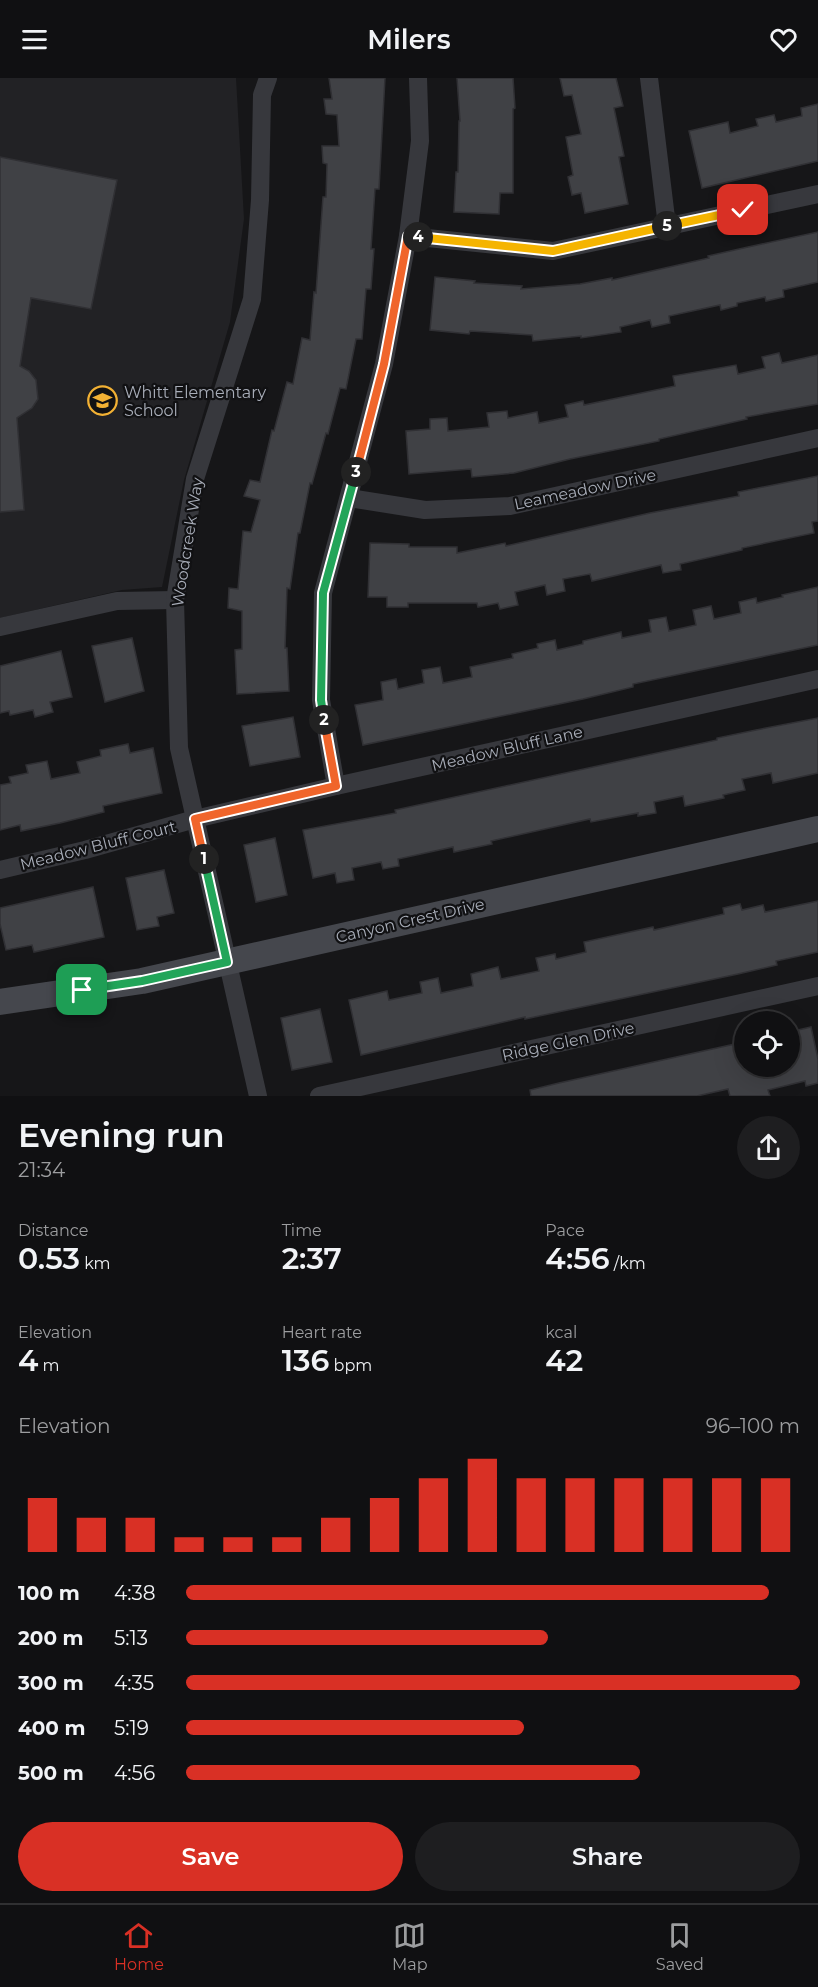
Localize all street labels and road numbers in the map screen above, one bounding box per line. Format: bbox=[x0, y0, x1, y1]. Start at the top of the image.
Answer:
street label: Leameadow Drive bbox=[512, 465, 658, 514]
street label: Woodcreek Way bbox=[168, 476, 207, 608]
street label: Meadow Bluff Lane bbox=[430, 722, 585, 775]
street label: Meadow Bluff Court bbox=[18, 817, 179, 874]
street label: Canyon Crest Drive bbox=[334, 894, 486, 947]
street label: Ridge Glen Drive bbox=[500, 1018, 636, 1065]

